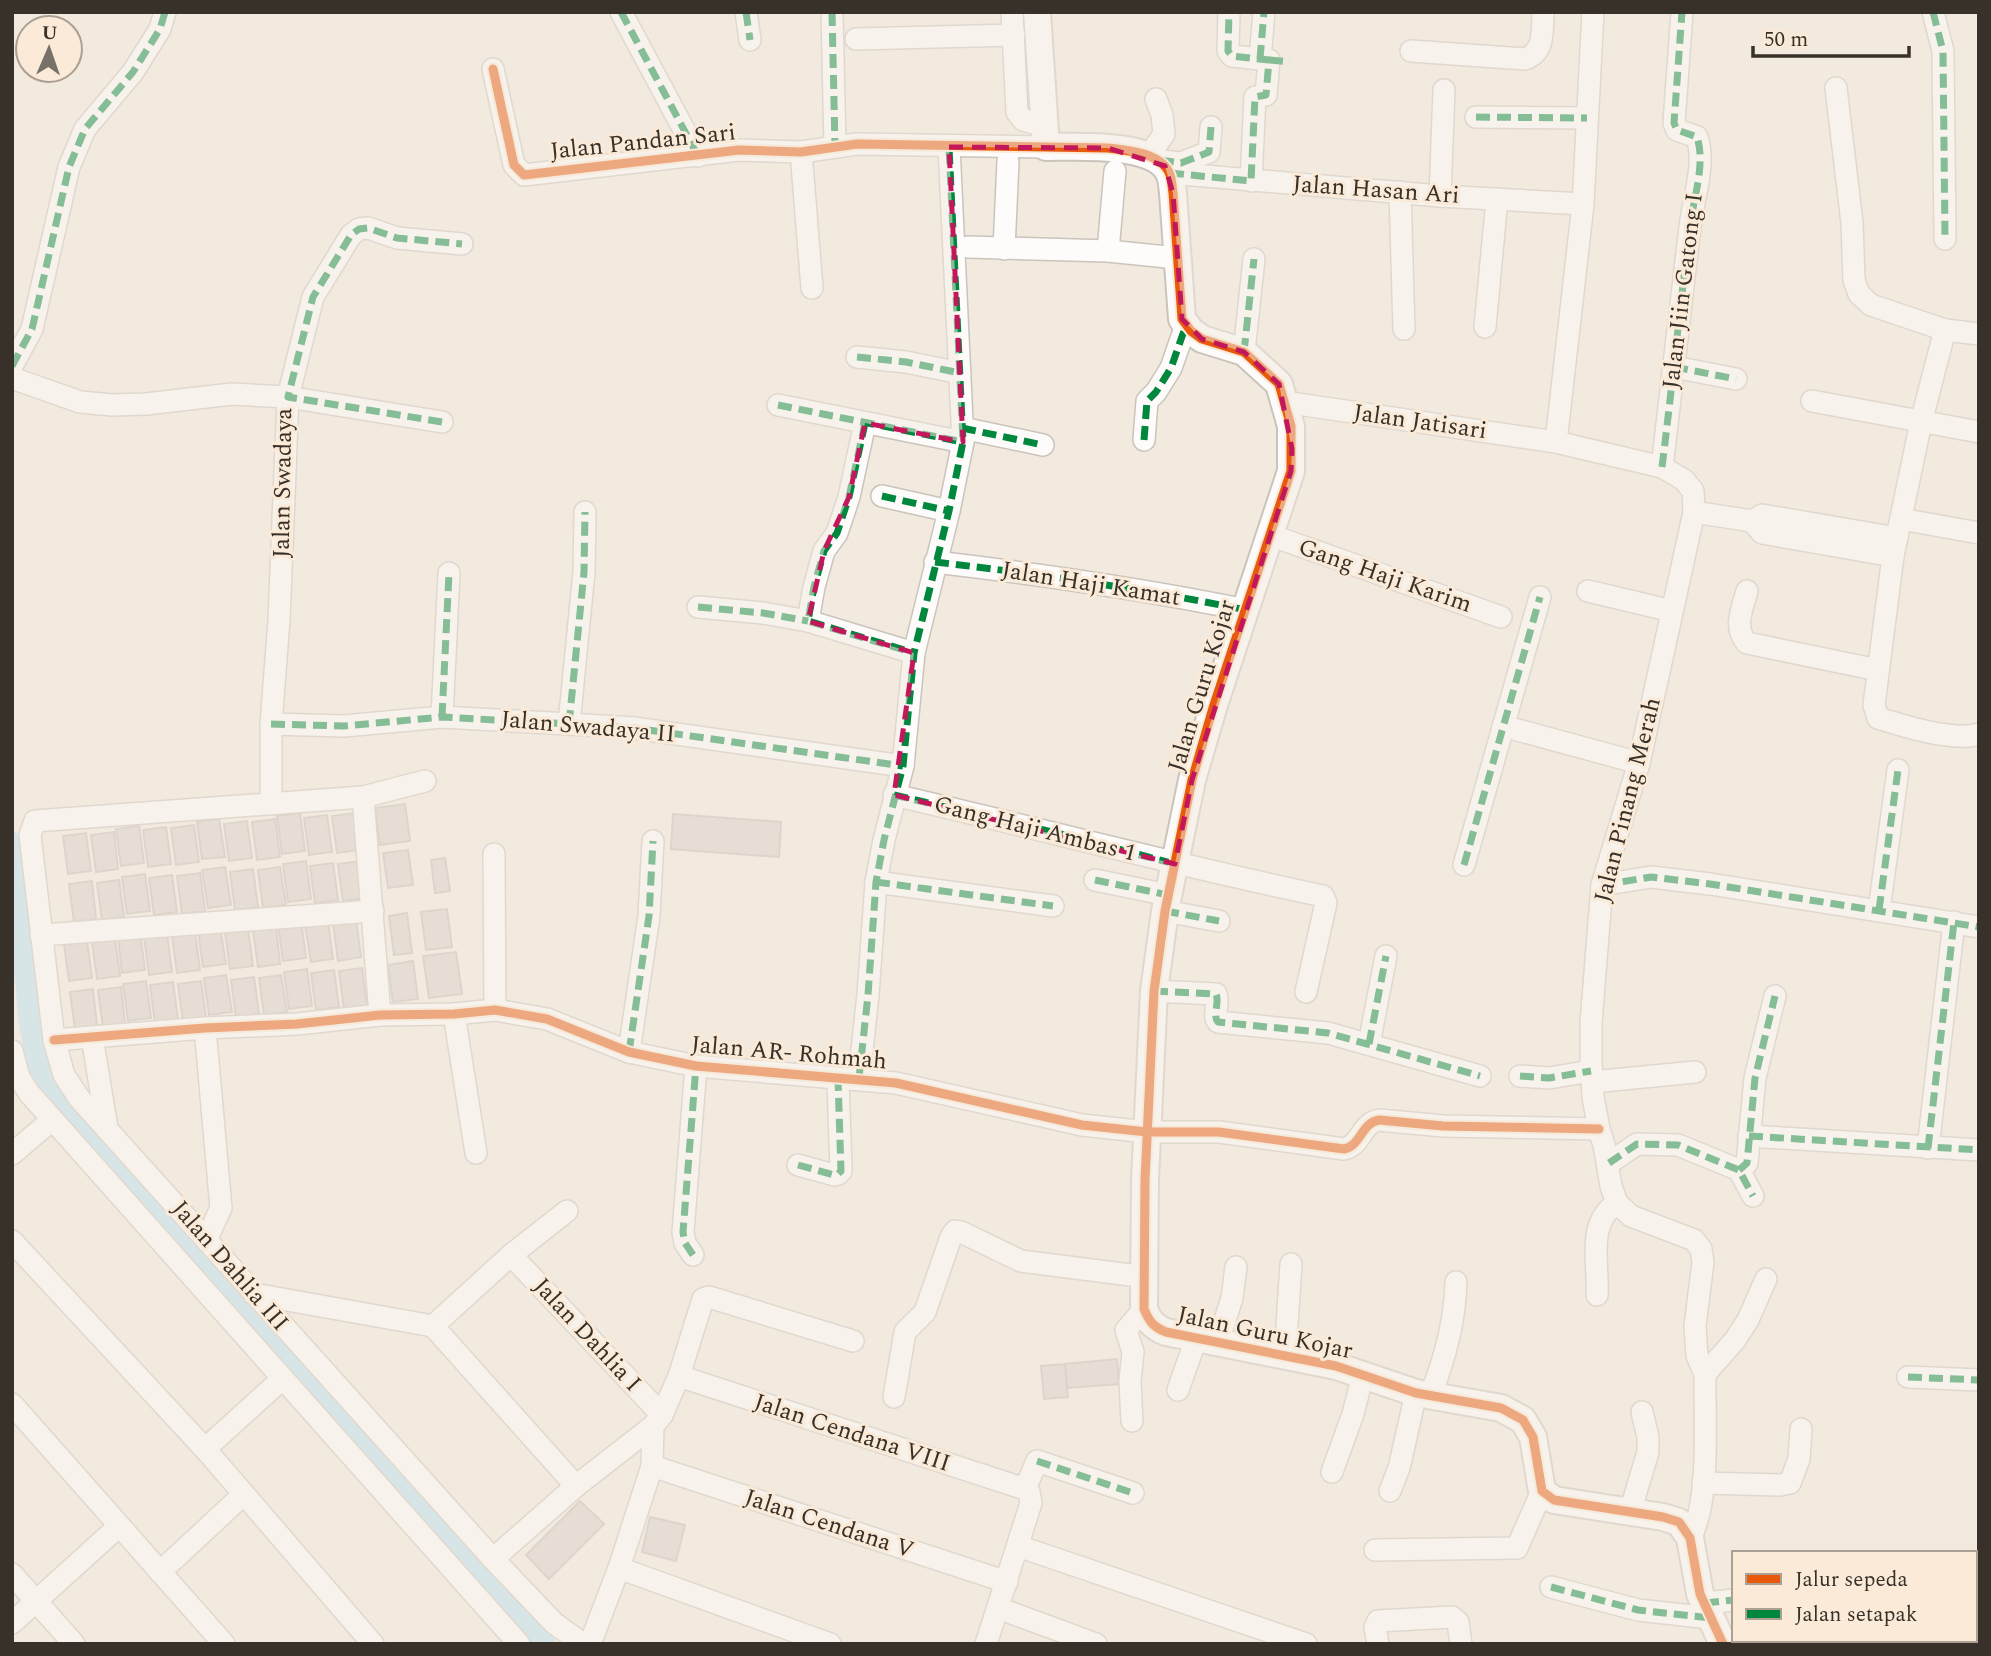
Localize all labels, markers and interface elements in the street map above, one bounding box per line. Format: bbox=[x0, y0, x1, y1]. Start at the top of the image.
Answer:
north arrow bbox=[14, 14, 84, 84]
scale bar bbox=[1753, 14, 1909, 58]
text: U bbox=[41, 19, 58, 48]
text: 50 m bbox=[1764, 24, 1808, 56]
street label: Jalan Pandan Sari bbox=[548, 114, 738, 170]
street label: Jalan Hasan Ari bbox=[1291, 166, 1461, 214]
street label: Jalan Jiin Gatong I bbox=[1653, 191, 1713, 391]
street label: Jalan Jatisari bbox=[1351, 395, 1489, 449]
street label: Jalan Swadaya bbox=[264, 407, 302, 558]
street label: Gang Haji Karim bbox=[1293, 529, 1477, 623]
street label: Jalan Haji Kamat bbox=[999, 552, 1183, 616]
street label: Jalan Guru Kojar bbox=[1159, 595, 1245, 777]
street label: Jalan Pinang Merah bbox=[1585, 694, 1671, 906]
street label: Jalan Swadaya II bbox=[499, 701, 677, 753]
street label: Gang Haji Ambas 1 bbox=[930, 786, 1140, 872]
street label: Jalan AR- Rohmah bbox=[690, 1027, 888, 1079]
street label: Jalan Dahlia III bbox=[163, 1192, 297, 1340]
street label: Jalan Dahlia I bbox=[524, 1270, 650, 1400]
street label: Jalan Guru Kojar bbox=[1174, 1297, 1356, 1369]
street label: Jalan Cendana VIII bbox=[749, 1384, 955, 1482]
street label: Jalan Cendana V bbox=[739, 1480, 919, 1568]
legend bbox=[1732, 1551, 1977, 1642]
text: Jalur sepeda bbox=[1795, 1564, 1908, 1596]
text: Jalan setapak bbox=[1795, 1599, 1918, 1631]

